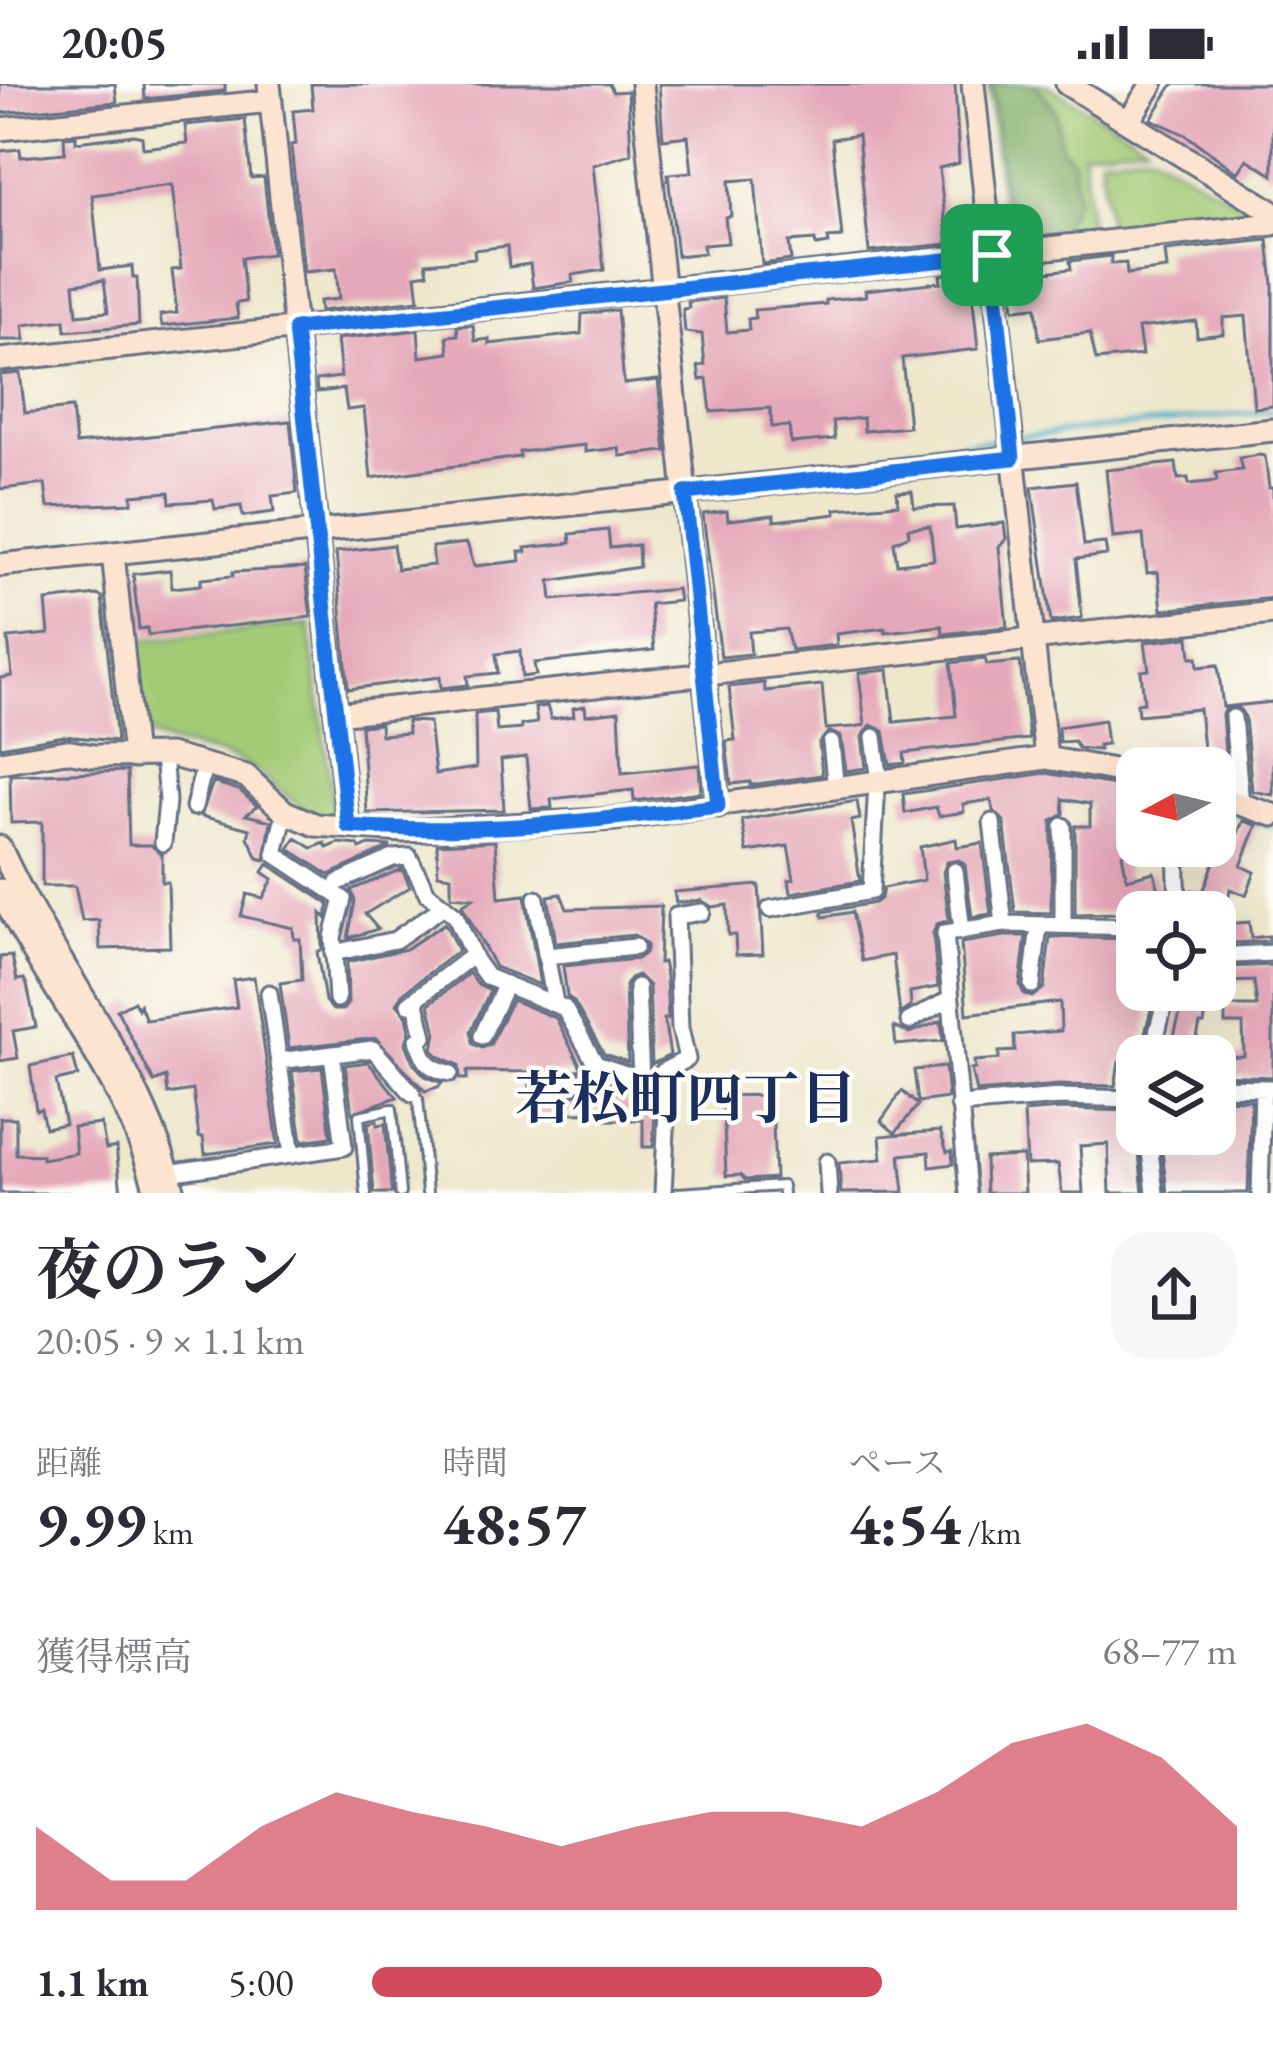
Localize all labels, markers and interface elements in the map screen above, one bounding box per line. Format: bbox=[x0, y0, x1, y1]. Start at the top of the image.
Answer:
text: 20:05 bbox=[60, 13, 168, 71]
pin bbox=[941, 204, 1043, 306]
icon: arrive bbox=[959, 222, 1025, 288]
north arrow bbox=[1116, 747, 1236, 867]
map controls bbox=[1116, 747, 1236, 1155]
button: locate bbox=[1116, 891, 1236, 1011]
button: layers bbox=[1116, 1035, 1236, 1155]
district label: 若松町四丁目 bbox=[515, 1061, 857, 1135]
text: 夜のラン bbox=[36, 1227, 300, 1313]
button: share bbox=[1111, 1232, 1237, 1358]
text: 20:05 · 9 × 1.1 km bbox=[36, 1315, 305, 1366]
text: 距離 bbox=[36, 1441, 102, 1484]
text: 時間 bbox=[442, 1441, 508, 1484]
text: ペース bbox=[849, 1441, 946, 1484]
text: 9.99 bbox=[36, 1484, 146, 1562]
text: 48:57 bbox=[442, 1484, 586, 1562]
text: 4:54 bbox=[849, 1484, 961, 1562]
text: km bbox=[146, 1511, 194, 1554]
text: /km bbox=[961, 1511, 1022, 1554]
text: 68–77 m bbox=[1103, 1625, 1237, 1676]
text: 獲得標高 bbox=[36, 1631, 192, 1682]
text: 1.1 km bbox=[36, 1957, 149, 2008]
text: 5:00 bbox=[228, 1957, 294, 2008]

